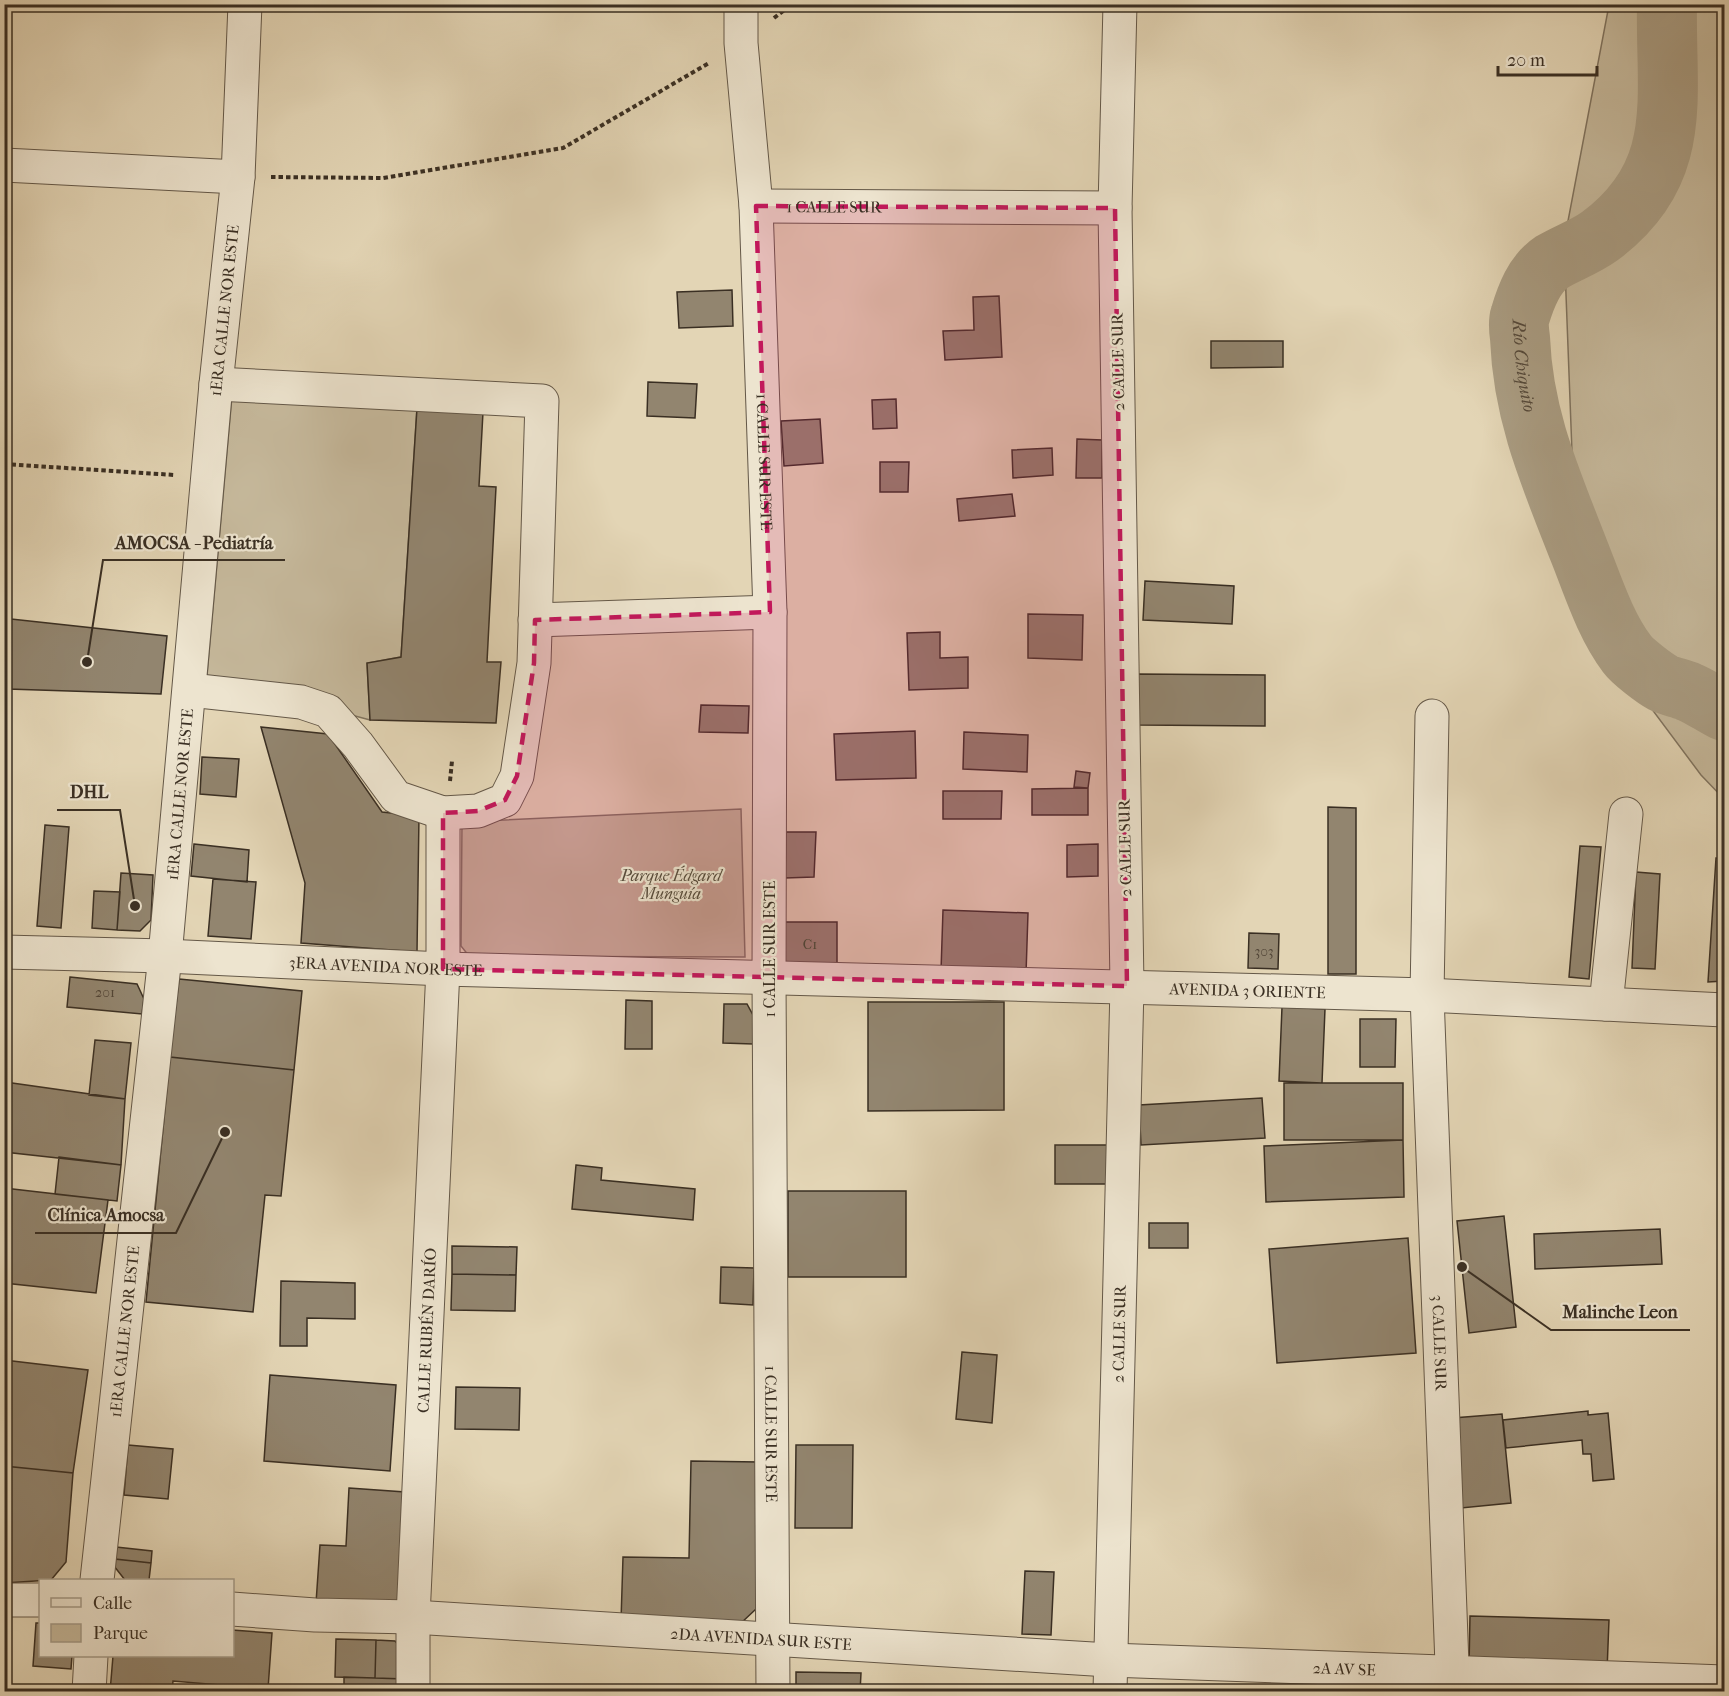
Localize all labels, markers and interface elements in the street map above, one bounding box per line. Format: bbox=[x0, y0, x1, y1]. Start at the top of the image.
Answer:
scale bar bbox=[1498, 39, 1597, 77]
text: 20 m bbox=[1507, 50, 1545, 71]
street label: 1 CALLE SUR bbox=[786, 197, 883, 216]
street label: 1ERA CALLE NOR ESTE bbox=[205, 223, 242, 397]
street label: 2 CALLE SUR bbox=[1108, 312, 1128, 411]
water label: Río Chiquito bbox=[1508, 318, 1541, 414]
street label: 1 CALLE SUR ESTE bbox=[753, 393, 777, 531]
callout: AMOCSA - Pediatría bbox=[103, 524, 285, 560]
text: AMOCSA - Pediatría bbox=[114, 533, 274, 554]
street label: 1ERA CALLE NOR ESTE bbox=[162, 707, 197, 881]
callout: DHL bbox=[57, 774, 120, 810]
text: DHL bbox=[70, 782, 109, 803]
street label: 2 CALLE SUR bbox=[1115, 798, 1135, 897]
park label: Parque Édgard Munguía bbox=[620, 865, 723, 903]
street label: 1 CALLE SUR ESTE bbox=[760, 880, 779, 1018]
house number: C1 bbox=[803, 936, 817, 953]
house number: 303 bbox=[1254, 943, 1274, 960]
street label: 3ERA AVENIDA NOR ESTE bbox=[289, 952, 483, 980]
street label: AVENIDA 3 ORIENTE bbox=[1168, 979, 1326, 1002]
house number: 201 bbox=[95, 984, 115, 1001]
callout: Clínica Amocsa bbox=[35, 1197, 176, 1233]
text: Clínica Amocsa bbox=[48, 1205, 165, 1226]
street label: 1ERA CALLE NOR ESTE bbox=[105, 1244, 143, 1418]
street label: CALLE RUBÉN DARÍO bbox=[413, 1247, 440, 1413]
street label: 2 CALLE SUR bbox=[1108, 1284, 1129, 1383]
street label: 3 CALLE SUR bbox=[1429, 1294, 1451, 1392]
callout: Malinche Leon bbox=[1551, 1294, 1690, 1330]
text: Malinche Leon bbox=[1561, 1302, 1678, 1323]
street label: 1 CALLE SUR ESTE bbox=[762, 1365, 781, 1503]
legend bbox=[39, 1579, 234, 1657]
text: Calle bbox=[93, 1593, 132, 1614]
text: Parque bbox=[93, 1623, 148, 1644]
street label: 2DA AVENIDA SUR ESTE bbox=[670, 1623, 853, 1654]
street label: 2A AV SE bbox=[1312, 1658, 1377, 1679]

